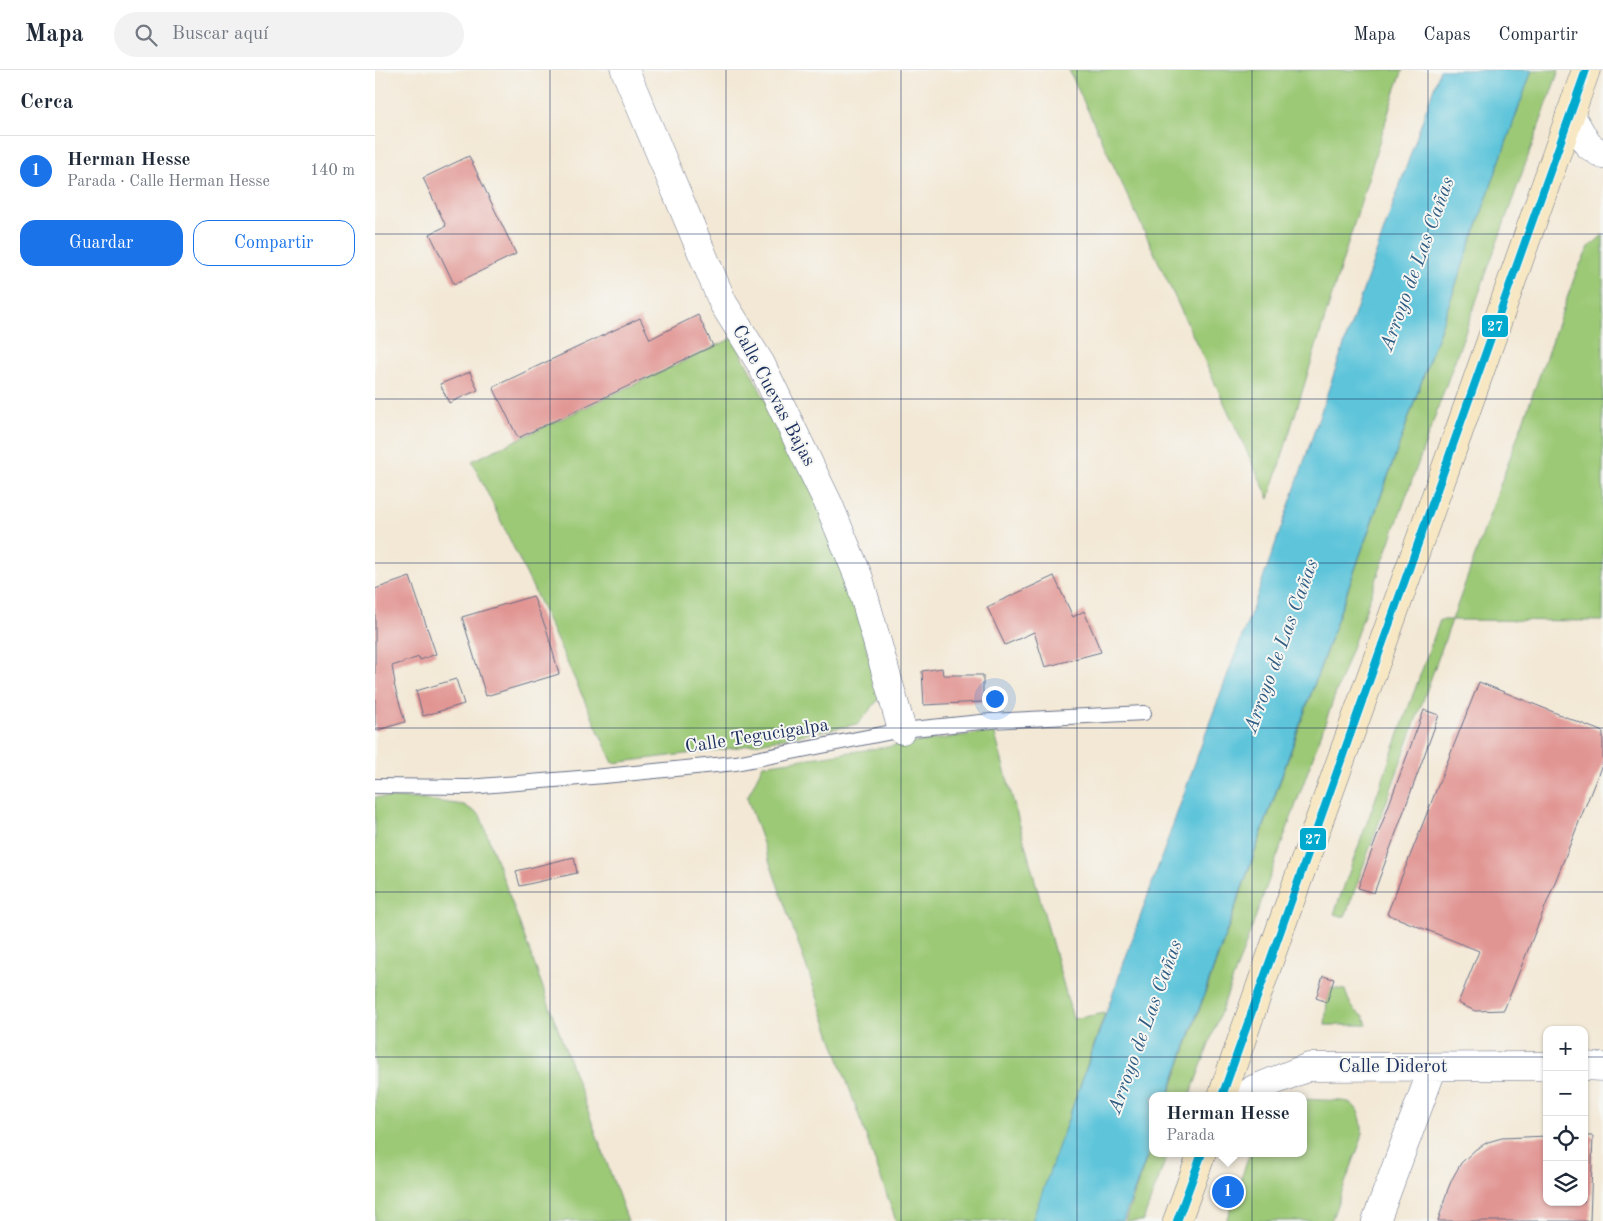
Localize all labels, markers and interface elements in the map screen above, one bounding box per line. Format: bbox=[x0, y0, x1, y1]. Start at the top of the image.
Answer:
search box bbox=[114, 12, 464, 57]
icon: search bbox=[132, 21, 160, 49]
text: Mapa bbox=[25, 23, 84, 47]
text: Buscar aquí bbox=[172, 25, 268, 44]
text: Mapa bbox=[1353, 26, 1396, 44]
text: Capas bbox=[1424, 26, 1471, 44]
text: Compartir bbox=[1499, 26, 1578, 44]
text: Cerca bbox=[20, 92, 73, 113]
text: Herman Hesse bbox=[67, 151, 191, 170]
text: 1 bbox=[31, 163, 41, 179]
text: 140 m bbox=[310, 163, 355, 179]
text: Parada · Calle Herman Hesse bbox=[67, 174, 270, 190]
water label: Arroyo de Las Cañas bbox=[1377, 174, 1459, 355]
button: Guardar bbox=[20, 220, 183, 266]
button: Compartir bbox=[193, 220, 355, 266]
line badge: 27 bbox=[1481, 314, 1509, 338]
text: 27 bbox=[1487, 320, 1503, 334]
street label: Calle Cuevas Bajas bbox=[728, 322, 818, 470]
water label: Arroyo de Las Cañas bbox=[1241, 556, 1323, 737]
your location bbox=[982, 686, 1008, 712]
street label: Calle Tegucigalpa bbox=[684, 716, 831, 758]
line badge: 27 bbox=[1299, 827, 1327, 851]
text: 27 bbox=[1305, 833, 1321, 847]
water label: Arroyo de Las Cañas bbox=[1105, 937, 1187, 1118]
map controls bbox=[1543, 1026, 1588, 1206]
button: + bbox=[1543, 1026, 1588, 1071]
street label: Calle Diderot bbox=[1339, 1058, 1447, 1077]
button: − bbox=[1543, 1071, 1588, 1116]
popup bbox=[1149, 1092, 1307, 1157]
text: Herman Hesse bbox=[1166, 1105, 1290, 1124]
button: locate bbox=[1543, 1116, 1588, 1161]
text: Parada bbox=[1166, 1128, 1215, 1144]
button: layers bbox=[1543, 1161, 1588, 1206]
pin: 1 bbox=[1212, 1173, 1244, 1211]

